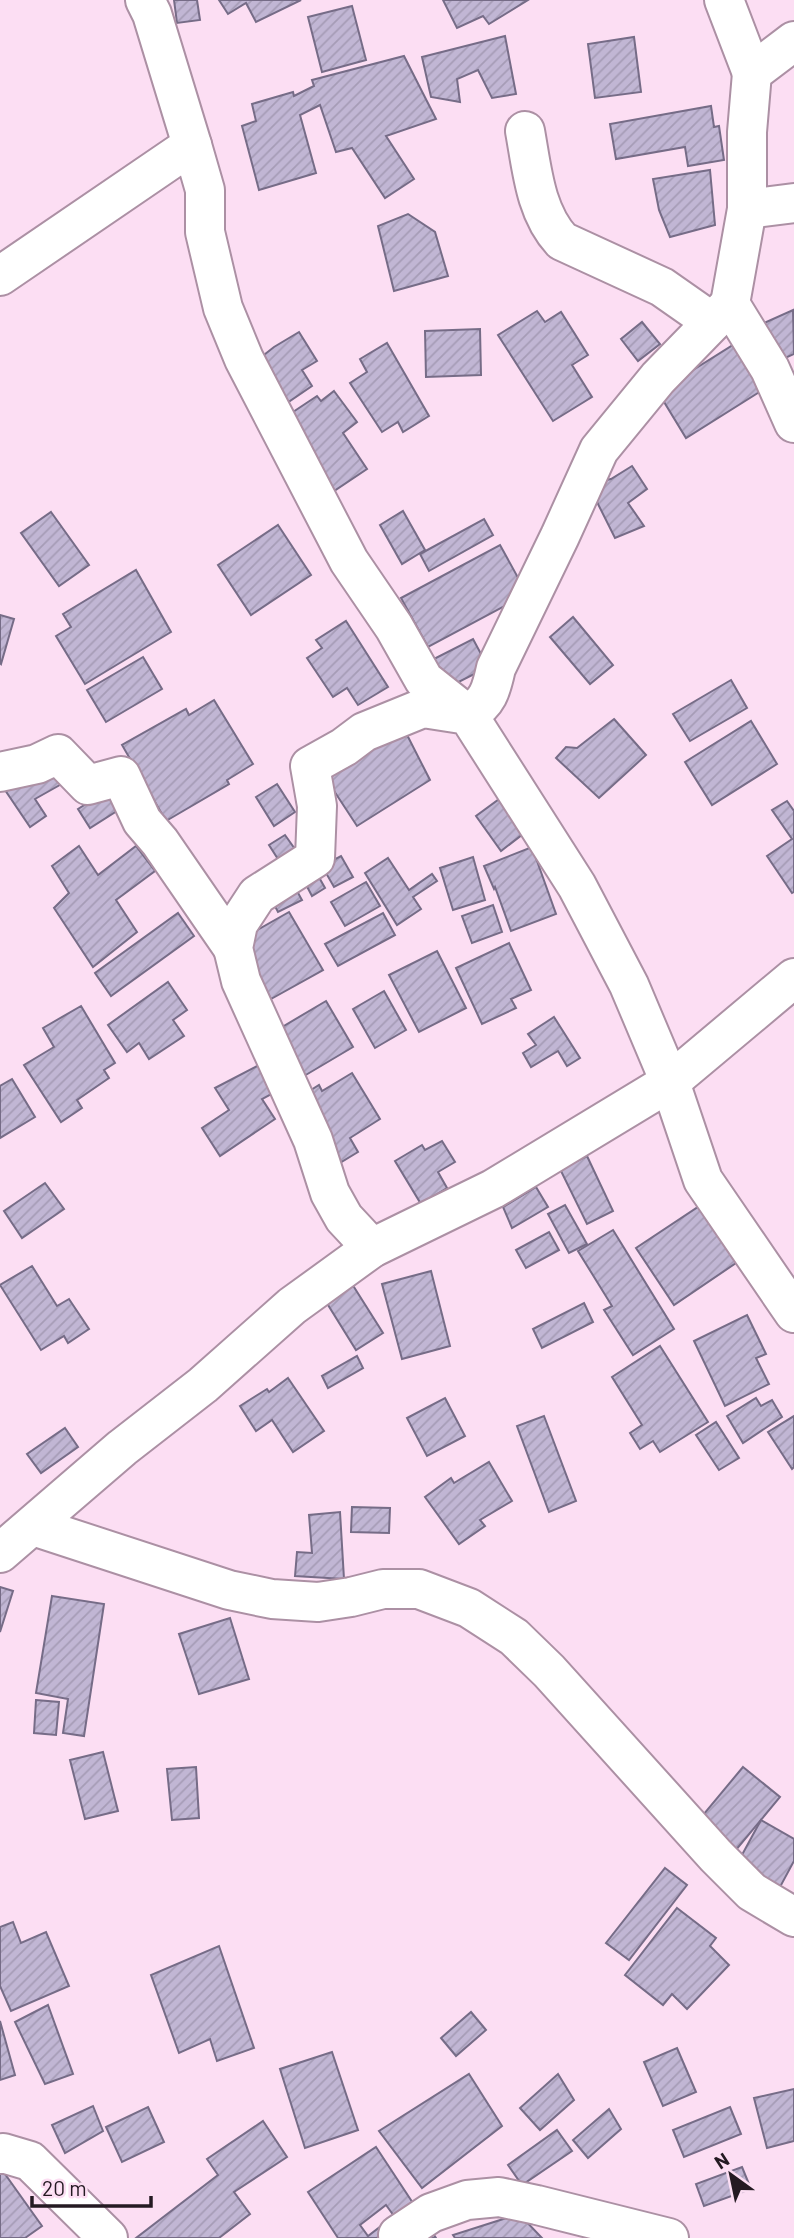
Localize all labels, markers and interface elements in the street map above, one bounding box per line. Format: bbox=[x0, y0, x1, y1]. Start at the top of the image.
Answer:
north arrow bbox=[696, 2140, 766, 2210]
text: N bbox=[710, 2147, 733, 2173]
scale bar bbox=[32, 2164, 150, 2208]
text: 20 m bbox=[42, 2175, 87, 2200]

